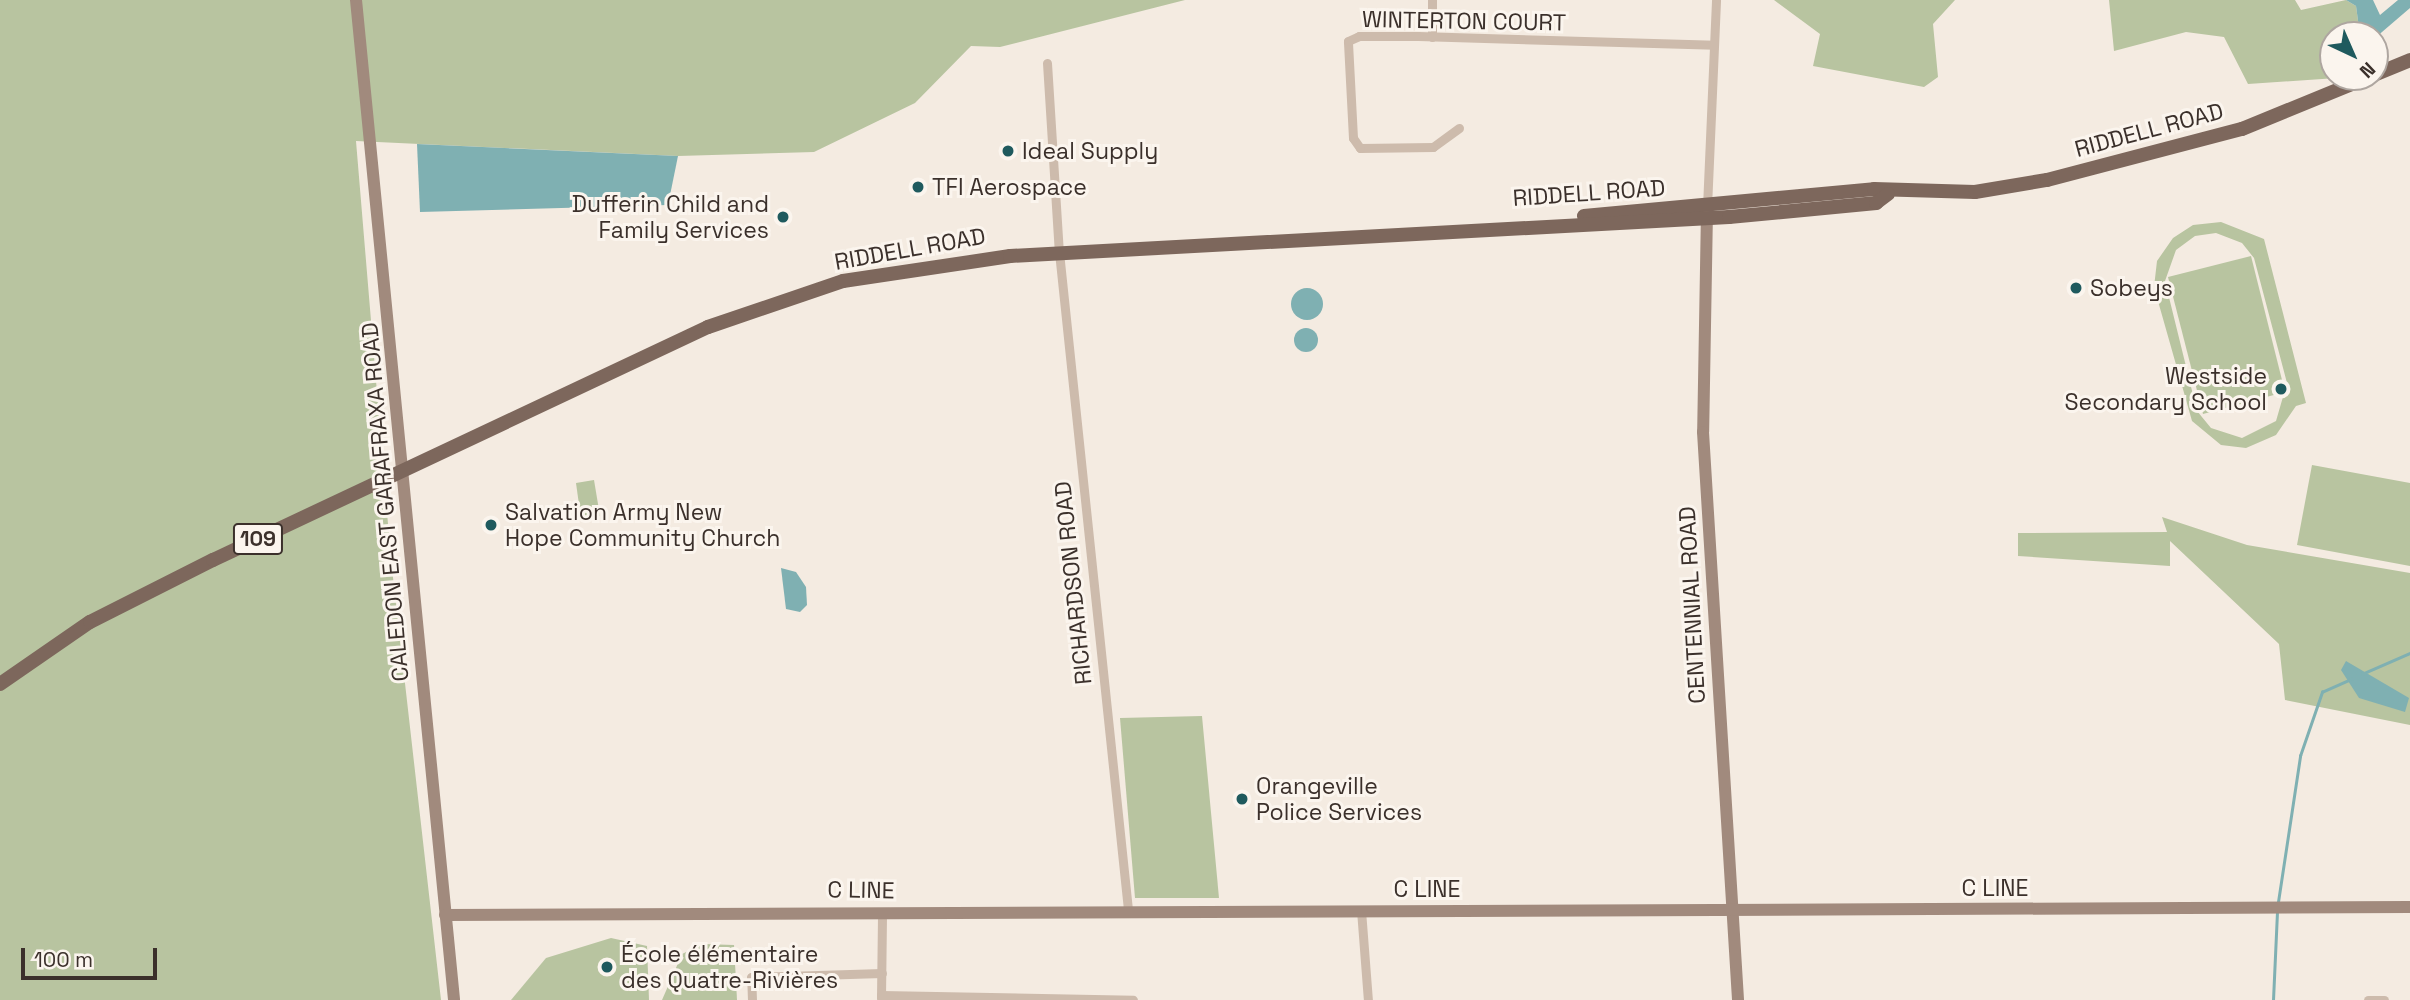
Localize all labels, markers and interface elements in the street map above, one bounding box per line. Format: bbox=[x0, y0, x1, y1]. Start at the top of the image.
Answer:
street label: WINTERTON COURT bbox=[1362, 5, 1566, 37]
north arrow bbox=[2319, 21, 2389, 91]
text: N bbox=[2354, 57, 2381, 83]
street label: RIDDELL ROAD bbox=[2071, 97, 2227, 163]
place label: Ideal Supply bbox=[1022, 137, 1158, 165]
marker: Ideal Supply bbox=[1000, 143, 1016, 159]
place label: TFI Aerospace bbox=[932, 173, 1087, 201]
street label: RIDDELL ROAD bbox=[1512, 174, 1666, 212]
marker: TFI Aerospace bbox=[910, 179, 926, 195]
place label: Dufferin Child and Family Services bbox=[572, 190, 769, 244]
marker: Dufferin Child and Family Services bbox=[775, 209, 791, 225]
street label: RIDDELL ROAD bbox=[832, 222, 988, 276]
place label: Sobeys bbox=[2090, 274, 2173, 302]
marker: Sobeys bbox=[2068, 280, 2084, 296]
street label: CALEDON EAST GARAFRAXA ROAD bbox=[356, 321, 414, 683]
place label: Westside Secondary School bbox=[2065, 362, 2267, 416]
marker: Westside Secondary School bbox=[2273, 381, 2289, 397]
street label: RICHARDSON ROAD bbox=[1049, 480, 1097, 686]
place label: Salvation Army New Hope Community Church bbox=[505, 498, 780, 552]
street label: CENTENNIAL ROAD bbox=[1673, 505, 1711, 705]
marker: Salvation Army New Hope Community Church bbox=[483, 517, 499, 533]
road number: 109 bbox=[232, 522, 284, 556]
place label: Orangeville Police Services bbox=[1256, 772, 1422, 826]
marker: Orangeville Police Services bbox=[1234, 791, 1250, 807]
street label: C LINE bbox=[1961, 874, 2029, 902]
street label: C LINE bbox=[1393, 875, 1461, 903]
street label: C LINE bbox=[827, 876, 895, 904]
scale bar bbox=[24, 934, 161, 978]
place label: École élémentaire des Quatre-Rivières bbox=[621, 940, 838, 994]
text: 100 m bbox=[34, 946, 93, 973]
marker: École élémentaire des Quatre-Rivières bbox=[599, 959, 615, 975]

